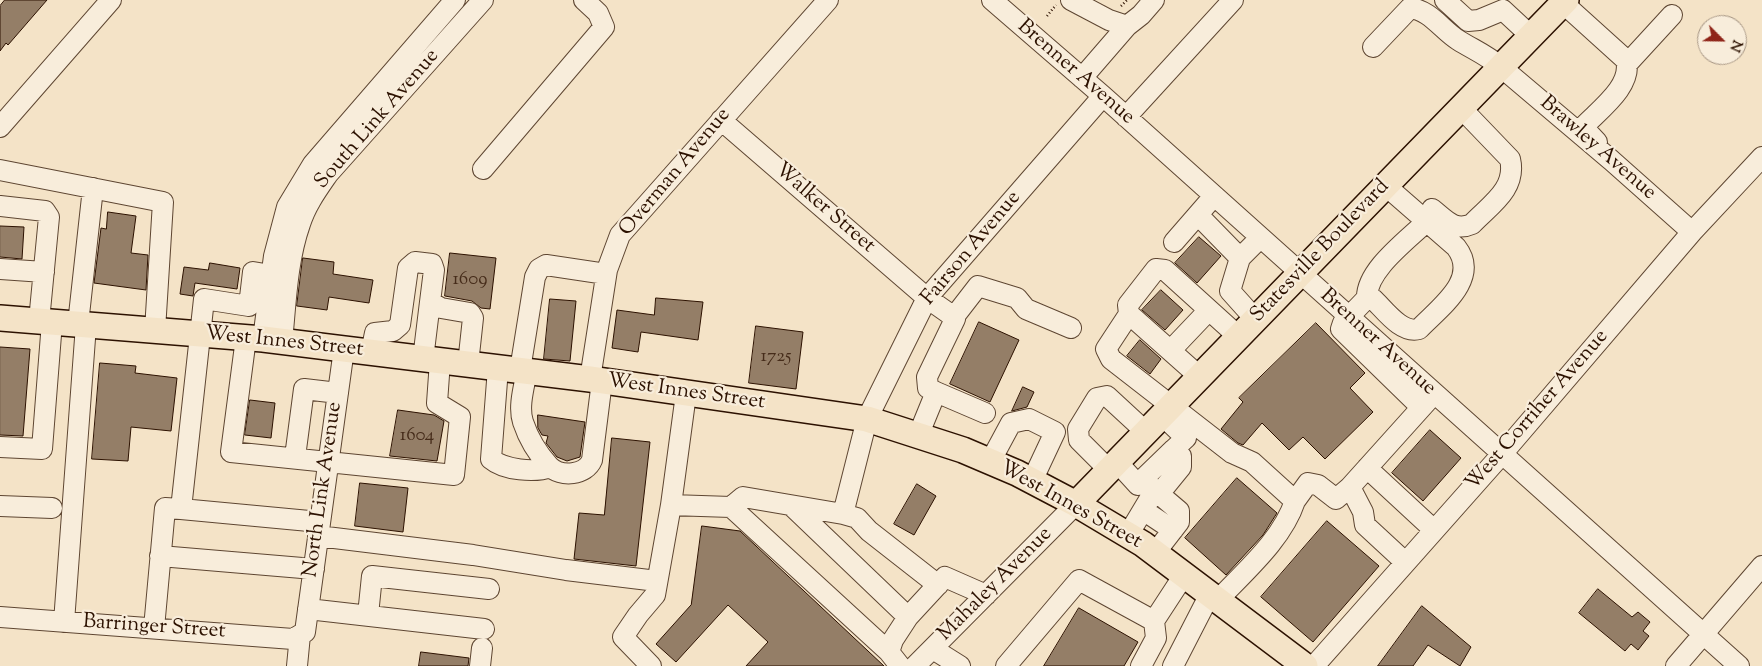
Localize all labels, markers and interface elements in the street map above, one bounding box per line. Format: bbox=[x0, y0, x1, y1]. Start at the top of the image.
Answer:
street label: Brenner Avenue bbox=[1011, 15, 1139, 131]
north arrow bbox=[1697, 15, 1747, 65]
text: N bbox=[1723, 36, 1746, 55]
street label: South Link Avenue bbox=[310, 45, 446, 195]
street label: Brawley Avenue bbox=[1534, 91, 1660, 207]
street label: Overman Avenue bbox=[615, 104, 737, 242]
street label: Walker Street bbox=[768, 158, 880, 260]
street label: Statesville Boulevard bbox=[1246, 175, 1396, 329]
street label: Fairson Avenue bbox=[917, 187, 1027, 311]
house number: 1609 bbox=[452, 270, 488, 292]
street label: Brenner Avenue bbox=[1314, 284, 1440, 402]
street label: West Innes Street bbox=[204, 322, 364, 364]
street label: West Corriher Avenue bbox=[1461, 325, 1615, 497]
house number: 1725 bbox=[760, 347, 792, 369]
street label: West Innes Street bbox=[605, 369, 767, 417]
street label: North Link Avenue bbox=[299, 401, 349, 579]
house number: 1604 bbox=[400, 426, 434, 448]
street label: West Innes Street bbox=[994, 456, 1146, 556]
street label: Mahaley Avenue bbox=[934, 523, 1058, 647]
street label: Barringer Street bbox=[82, 610, 226, 646]

